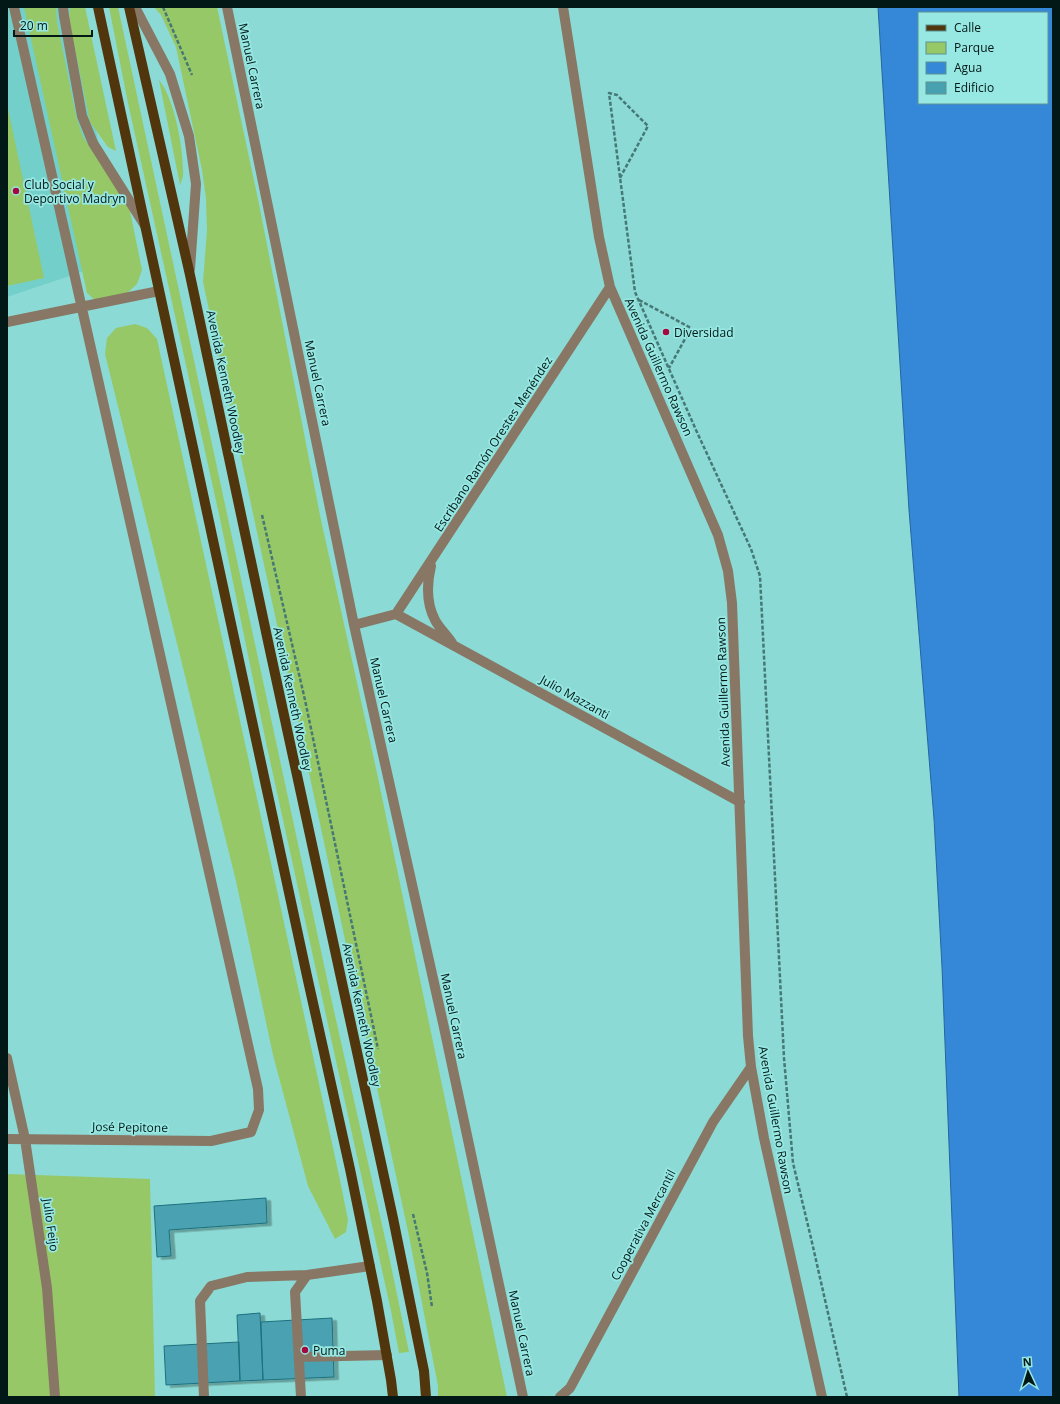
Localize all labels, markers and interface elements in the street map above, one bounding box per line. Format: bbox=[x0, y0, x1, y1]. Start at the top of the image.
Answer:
scale bar bbox=[14, 12, 92, 38]
legend bbox=[918, 12, 1048, 104]
text: 20 m bbox=[20, 17, 48, 34]
text: Calle bbox=[954, 19, 981, 36]
street label: Manuel Carrera bbox=[235, 21, 269, 111]
text: Parque bbox=[954, 39, 994, 56]
text: Agua bbox=[954, 59, 982, 76]
text: Edificio bbox=[954, 79, 994, 96]
place label: Club Social y Deportivo Madryn bbox=[24, 176, 126, 207]
marker: Club Social y Deportivo Madryn bbox=[11, 186, 21, 196]
street label: Avenida Guillermo Rawson bbox=[621, 295, 697, 439]
street label: Avenida Kenneth Woodley bbox=[202, 308, 250, 457]
place label: Diversidad bbox=[674, 324, 733, 341]
marker: Diversidad bbox=[661, 327, 671, 337]
street label: Manuel Carrera bbox=[301, 338, 335, 428]
street label: Escribano Ramón Orestes Menéndez bbox=[430, 353, 556, 535]
street label: Avenida Guillermo Rawson bbox=[712, 617, 734, 767]
street label: Avenida Kenneth Woodley bbox=[269, 625, 317, 774]
street label: Manuel Carrera bbox=[366, 655, 402, 745]
street label: Julio Mazzanti bbox=[536, 670, 613, 723]
street label: Avenida Kenneth Woodley bbox=[338, 941, 386, 1090]
street label: Manuel Carrera bbox=[437, 971, 471, 1061]
street label: Avenida Guillermo Rawson bbox=[755, 1045, 797, 1195]
street label: José Pepitone bbox=[91, 1118, 168, 1136]
street label: Cooperativa Mercantil bbox=[607, 1167, 679, 1283]
street label: Julio Feijo bbox=[39, 1196, 63, 1253]
street label: Manuel Carrera bbox=[505, 1288, 539, 1378]
place label: Puma bbox=[313, 1342, 345, 1359]
marker: Puma bbox=[300, 1345, 310, 1355]
north arrow bbox=[1008, 1352, 1048, 1392]
text: N bbox=[1022, 1354, 1032, 1369]

